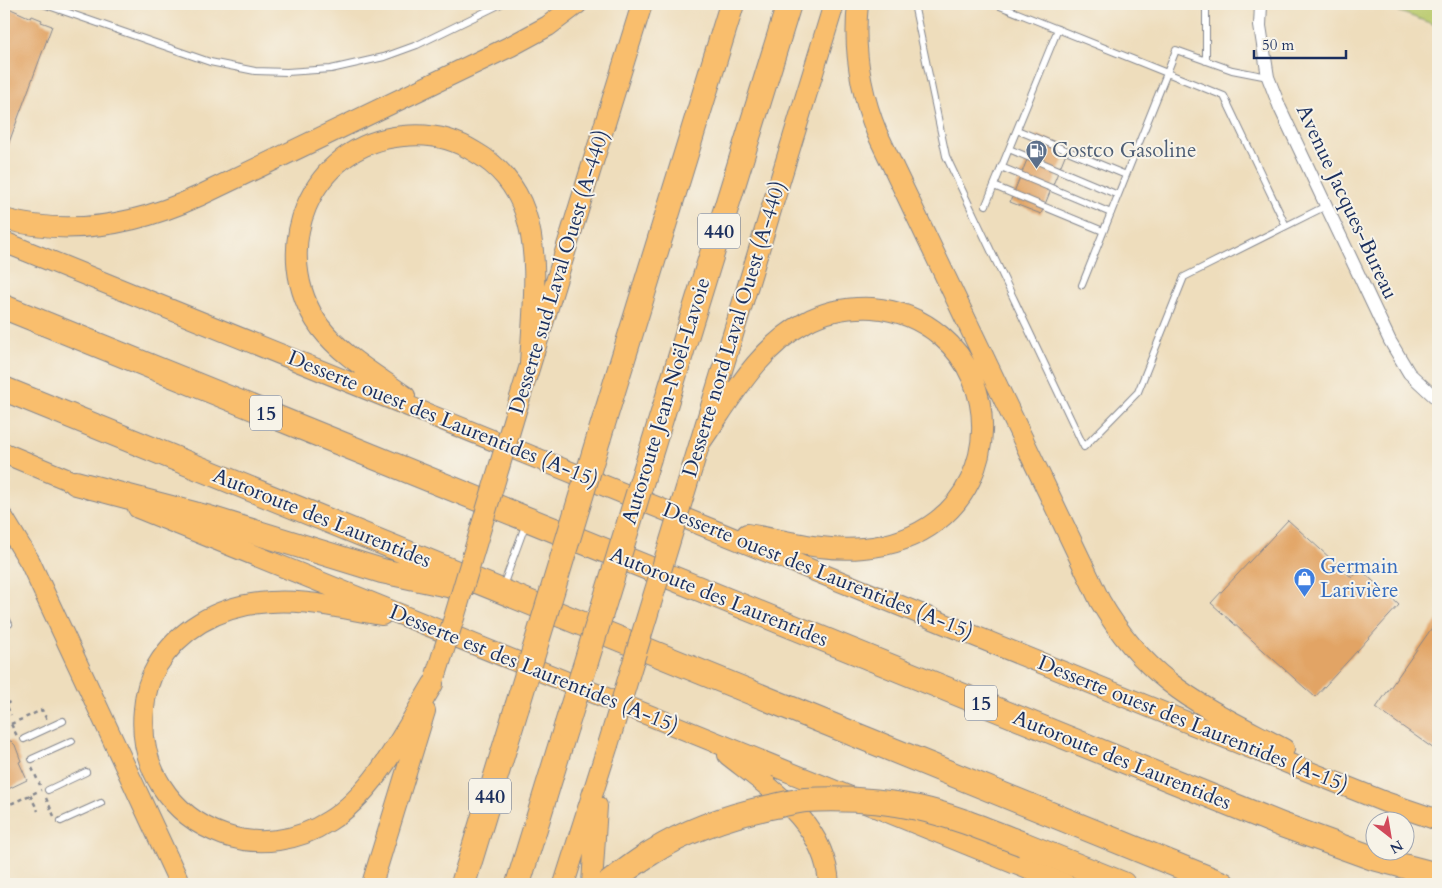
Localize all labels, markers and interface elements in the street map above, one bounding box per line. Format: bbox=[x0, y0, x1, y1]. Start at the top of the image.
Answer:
scale bar bbox=[1254, 28, 1347, 60]
text: 50 m bbox=[1262, 35, 1294, 55]
street label: Avenue Jacques-Bureau bbox=[1289, 100, 1405, 304]
street label: Desserte sud Laval Ouest (A-440) bbox=[502, 126, 616, 418]
place label: Costco Gasoline bbox=[1052, 136, 1196, 165]
fuel station icon: Costco Gasoline bbox=[1024, 138, 1048, 169]
street label: Desserte nord Laval Ouest (A-440) bbox=[675, 177, 793, 481]
road number: 440 bbox=[698, 214, 740, 248]
street label: Autoroute Jean-Noël-Lavoie bbox=[615, 274, 717, 528]
street label: Desserte ouest des Laurentides (A-15) bbox=[284, 343, 602, 495]
road number: 15 bbox=[250, 396, 282, 430]
street label: Autoroute des Laurentides bbox=[209, 461, 435, 575]
street label: Desserte ouest des Laurentides (A-15) bbox=[659, 495, 977, 647]
street label: Autoroute des Laurentides bbox=[606, 540, 832, 654]
place label: Germain Larivière bbox=[1320, 552, 1399, 605]
shop icon: Germain Larivière bbox=[1292, 566, 1316, 597]
street label: Desserte est des Laurentides (A-15) bbox=[385, 598, 683, 740]
street label: Desserte ouest des Laurentides (A-15) bbox=[1034, 648, 1352, 800]
road number: 15 bbox=[965, 686, 997, 720]
street label: Autoroute des Laurentides bbox=[1009, 703, 1235, 817]
road number: 440 bbox=[469, 778, 511, 814]
north arrow bbox=[1364, 810, 1414, 860]
text: N bbox=[1386, 835, 1407, 858]

